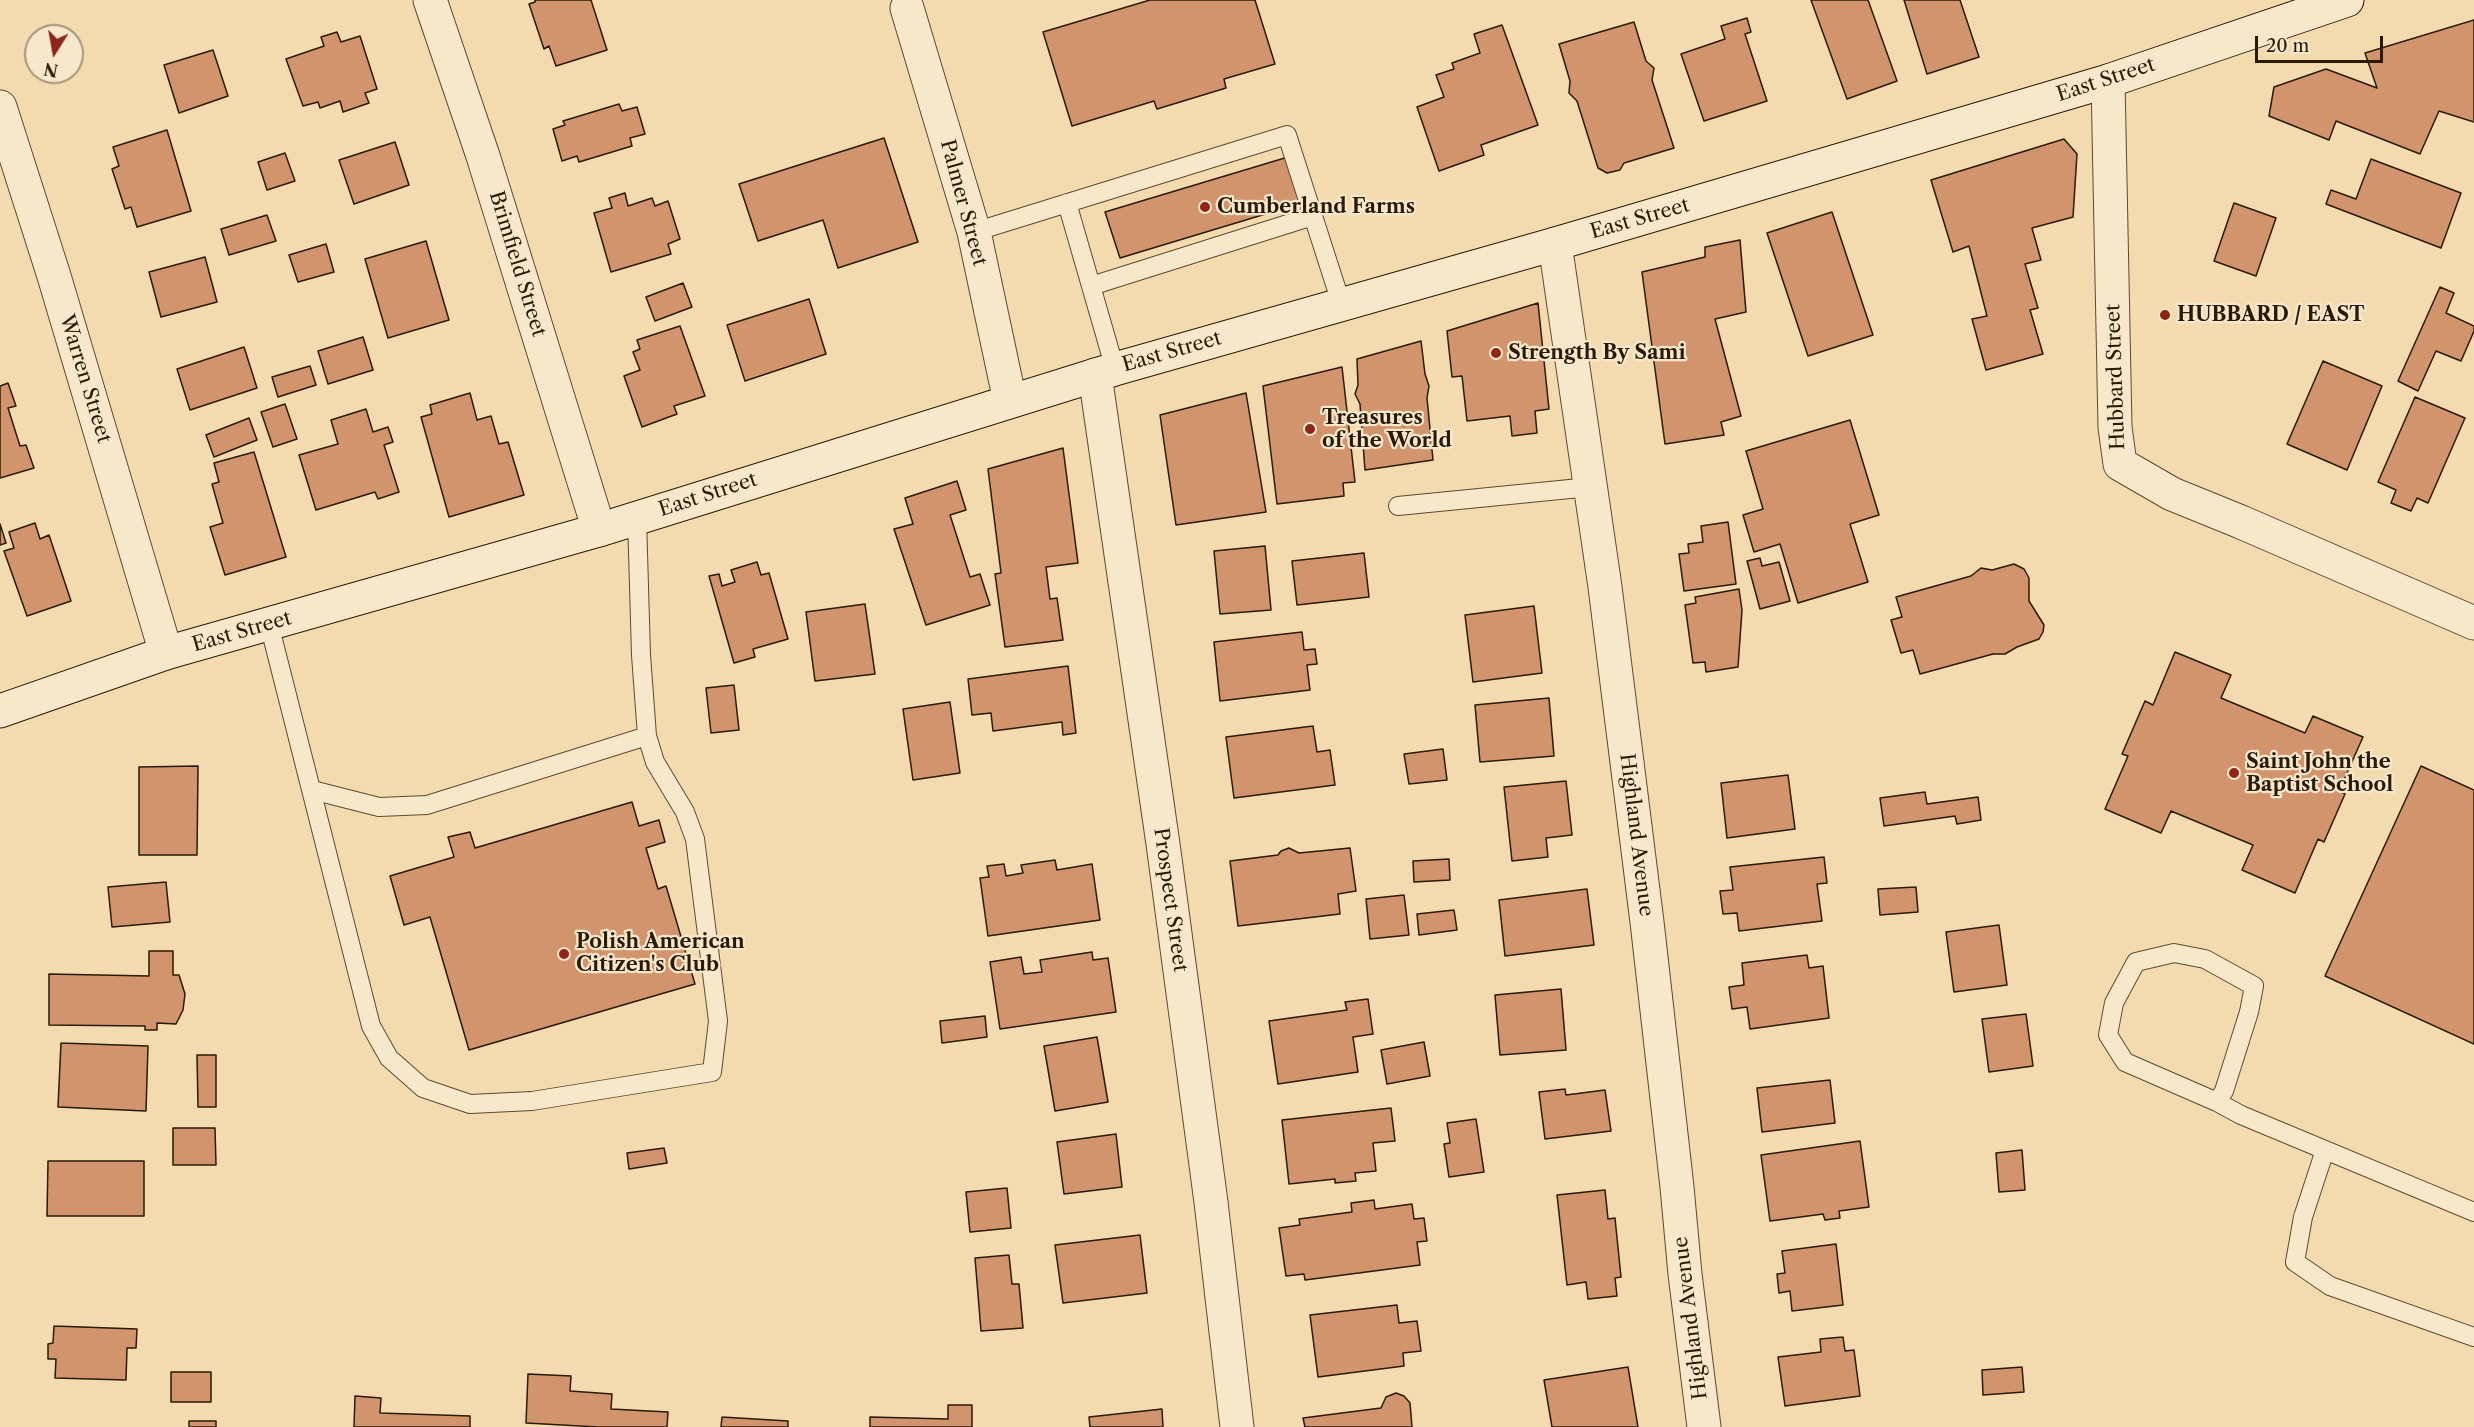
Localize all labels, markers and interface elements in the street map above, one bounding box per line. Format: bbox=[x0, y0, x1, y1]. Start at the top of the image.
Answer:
north arrow bbox=[24, 24, 84, 84]
scale bar bbox=[2258, 24, 2386, 62]
text: 20 m bbox=[2266, 35, 2309, 57]
street label: East Street bbox=[2054, 53, 2158, 107]
text: N bbox=[42, 59, 60, 81]
street label: Palmer Street bbox=[935, 137, 991, 269]
street label: Brimfield Street bbox=[483, 188, 551, 340]
street label: East Street bbox=[1588, 193, 1692, 245]
place label: Cumberland Farms bbox=[1217, 195, 1415, 219]
marker: Cumberland Farms bbox=[1198, 200, 1212, 214]
place label: HUBBARD / EAST bbox=[2177, 303, 2365, 327]
street label: Hubbard Street bbox=[2101, 304, 2131, 450]
marker: HUBBARD / EAST bbox=[2158, 308, 2172, 322]
street label: Warren Street bbox=[54, 312, 116, 446]
street label: East Street bbox=[1120, 326, 1224, 378]
place label: Strength By Sami bbox=[1508, 341, 1686, 365]
marker: Strength By Sami bbox=[1489, 346, 1503, 360]
place label: Treasures of the World bbox=[1322, 406, 1452, 453]
marker: Treasures of the World bbox=[1303, 422, 1317, 436]
street label: East Street bbox=[656, 468, 760, 522]
street label: East Street bbox=[190, 606, 294, 658]
place label: Saint John the Baptist School bbox=[2246, 750, 2393, 797]
street label: Highland Avenue bbox=[1614, 752, 1658, 918]
marker: Saint John the Baptist School bbox=[2227, 766, 2241, 780]
street label: Prospect Street bbox=[1148, 826, 1192, 974]
place label: Polish American Citizen's Club bbox=[576, 930, 745, 977]
marker: Polish American Citizen's Club bbox=[557, 947, 571, 961]
street label: Highland Avenue bbox=[1669, 1235, 1713, 1401]

